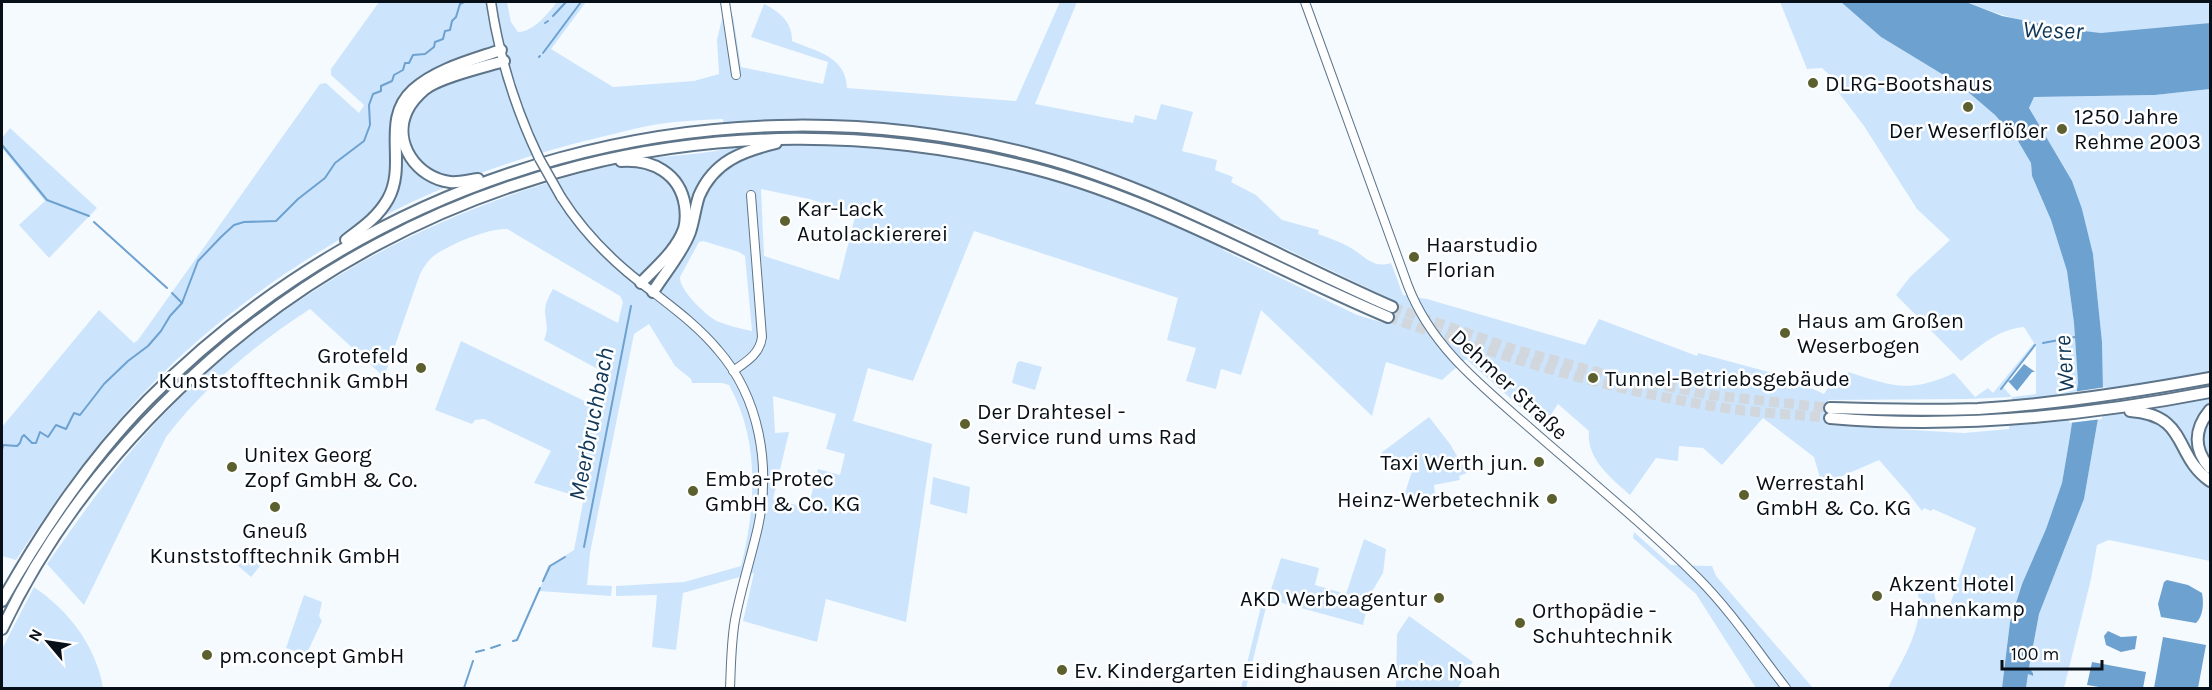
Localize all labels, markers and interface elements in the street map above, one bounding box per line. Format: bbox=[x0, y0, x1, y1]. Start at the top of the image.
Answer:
water label: Weser bbox=[2022, 15, 2084, 45]
place label: DLRG-Bootshaus bbox=[1825, 71, 1993, 97]
marker: DLRG-Bootshaus bbox=[1806, 76, 1820, 90]
marker: Der Weserflößer bbox=[1961, 100, 1975, 114]
place label: 1250 Jahre Rehme 2003 bbox=[2074, 104, 2201, 155]
place label: Der Weserflößer bbox=[1889, 118, 2047, 144]
marker: 1250 Jahre Rehme 2003 bbox=[2055, 122, 2069, 136]
place label: Kar-Lack Autolackiererei bbox=[797, 196, 948, 247]
marker: Kar-Lack Autolackiererei bbox=[778, 214, 792, 228]
place label: Haarstudio Florian bbox=[1426, 232, 1538, 283]
marker: Haarstudio Florian bbox=[1407, 250, 1421, 264]
place label: Haus am Großen Weserbogen bbox=[1797, 308, 1964, 359]
street label: Dehmer Straße bbox=[1445, 324, 1573, 446]
marker: Haus am Großen Weserbogen bbox=[1778, 326, 1792, 340]
water label: Werre bbox=[2048, 334, 2080, 394]
place label: Grotefeld Kunststofftechnik GmbH bbox=[158, 343, 409, 394]
water label: Meerbruchbach bbox=[562, 345, 620, 503]
marker: Grotefeld Kunststofftechnik GmbH bbox=[414, 361, 428, 375]
place label: Tunnel-Betriebsgebäude bbox=[1605, 366, 1850, 392]
marker: Tunnel-Betriebsgebäude bbox=[1586, 371, 1600, 385]
place label: Der Drahtesel - Service rund ums Rad bbox=[977, 399, 1197, 450]
marker: Der Drahtesel - Service rund ums Rad bbox=[958, 417, 972, 431]
place label: Unitex Georg Zopf GmbH & Co. bbox=[244, 442, 417, 493]
place label: Taxi Werth jun. bbox=[1380, 450, 1527, 476]
marker: Taxi Werth jun. bbox=[1532, 455, 1546, 469]
marker: Unitex Georg Zopf GmbH & Co. bbox=[225, 460, 239, 474]
place label: Emba-Protec GmbH & Co. KG bbox=[705, 466, 860, 517]
place label: Werrestahl GmbH & Co. KG bbox=[1756, 470, 1911, 521]
marker: Emba-Protec GmbH & Co. KG bbox=[686, 484, 700, 498]
place label: Heinz-Werbetechnik bbox=[1337, 487, 1540, 513]
marker: Werrestahl GmbH & Co. KG bbox=[1737, 488, 1751, 502]
marker: Heinz-Werbetechnik bbox=[1545, 492, 1559, 506]
marker: Gneuß Kunststofftechnik GmbH bbox=[268, 500, 282, 514]
place label: Gneuß Kunststofftechnik GmbH bbox=[150, 518, 400, 569]
place label: Akzent Hotel Hahnenkamp bbox=[1889, 571, 2025, 622]
place label: AKD Werbeagentur bbox=[1240, 586, 1427, 612]
marker: Akzent Hotel Hahnenkamp bbox=[1870, 589, 1884, 603]
marker: AKD Werbeagentur bbox=[1432, 591, 1446, 605]
place label: Orthopädie - Schuhtechnik bbox=[1532, 598, 1673, 649]
north arrow bbox=[18, 612, 78, 672]
marker: Orthopädie - Schuhtechnik bbox=[1513, 616, 1527, 630]
text: N bbox=[24, 625, 46, 645]
scale bar bbox=[2002, 633, 2102, 671]
place label: pm.concept GmbH bbox=[219, 643, 405, 669]
text: 100 m bbox=[2011, 643, 2059, 665]
marker: pm.concept GmbH bbox=[200, 648, 214, 662]
place label: Ev. Kindergarten Eidinghausen Arche Noah bbox=[1074, 658, 1501, 684]
marker: Ev. Kindergarten Eidinghausen Arche Noah bbox=[1055, 663, 1069, 677]

